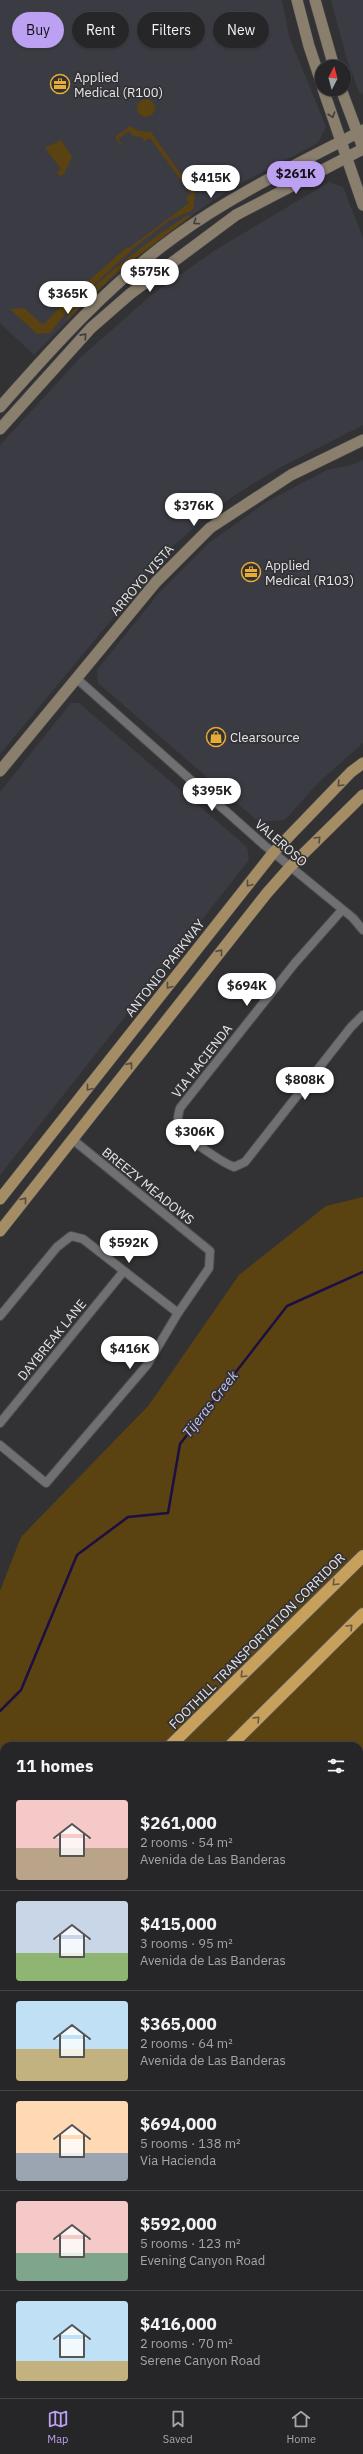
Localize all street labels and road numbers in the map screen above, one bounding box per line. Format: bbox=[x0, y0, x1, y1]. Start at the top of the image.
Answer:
street label: ARROYO VISTA bbox=[106, 540, 178, 619]
street label: VALEROSO bbox=[251, 816, 311, 870]
street label: ANTONIO PARKWAY bbox=[122, 915, 209, 1020]
street label: VIA HACIENDA bbox=[168, 1020, 236, 1101]
street label: BREEZY MEADOWS bbox=[98, 1144, 198, 1228]
street label: DAYBREAK LANE bbox=[14, 1296, 90, 1384]
street label: FOOTHILL TRANSPORTATION CORRIDOR bbox=[165, 1549, 349, 1733]

